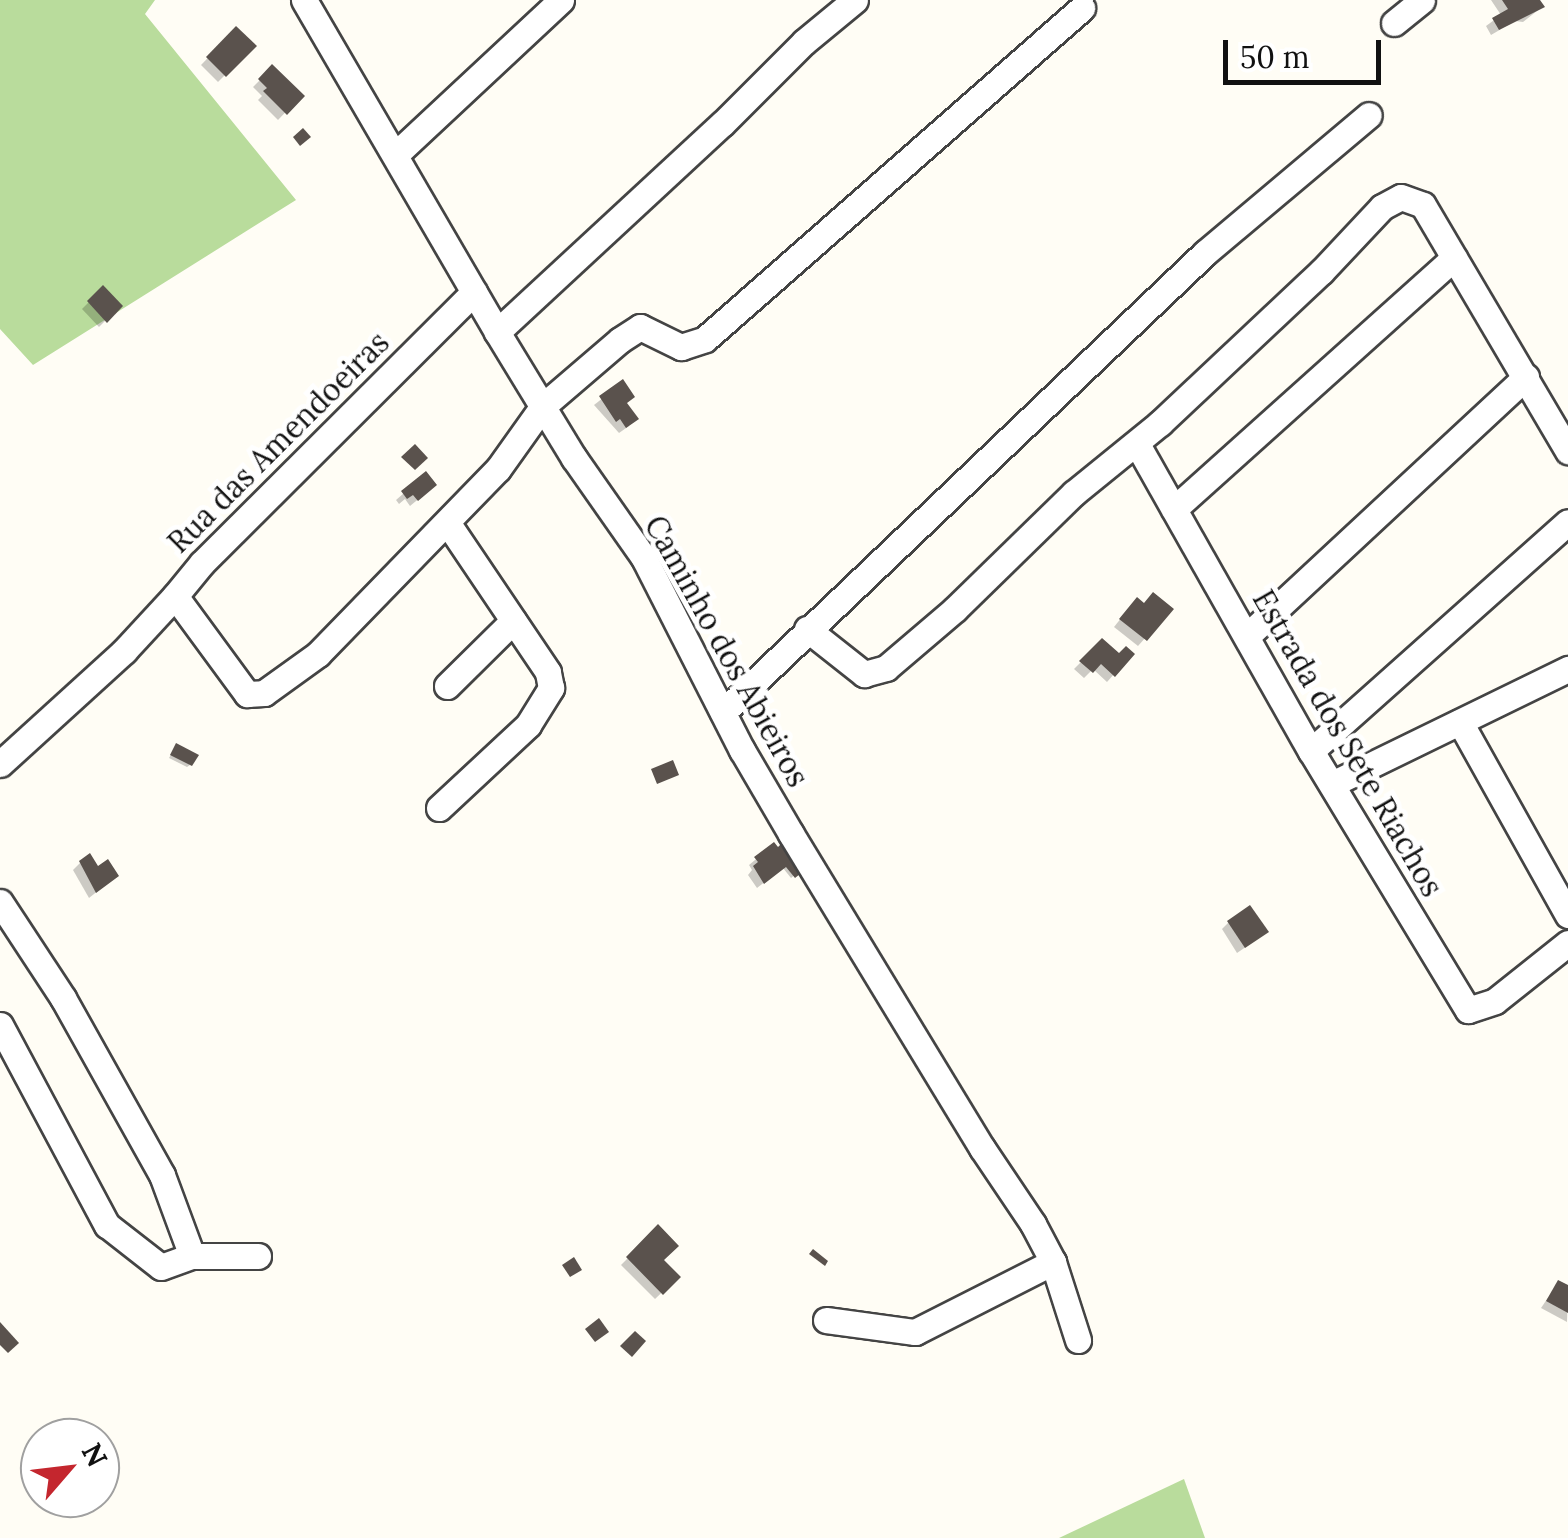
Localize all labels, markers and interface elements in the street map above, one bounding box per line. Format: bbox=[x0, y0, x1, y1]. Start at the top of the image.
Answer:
scale bar bbox=[1228, 20, 1386, 82]
text: 50 m bbox=[1240, 38, 1310, 76]
street label: Rua das Amendoeiras bbox=[160, 324, 396, 560]
street label: Caminho dos Abieiros bbox=[638, 509, 816, 793]
street label: Estrada dos Sete Riachos bbox=[1245, 583, 1451, 903]
north arrow bbox=[20, 1418, 120, 1518]
text: N bbox=[74, 1437, 116, 1473]

